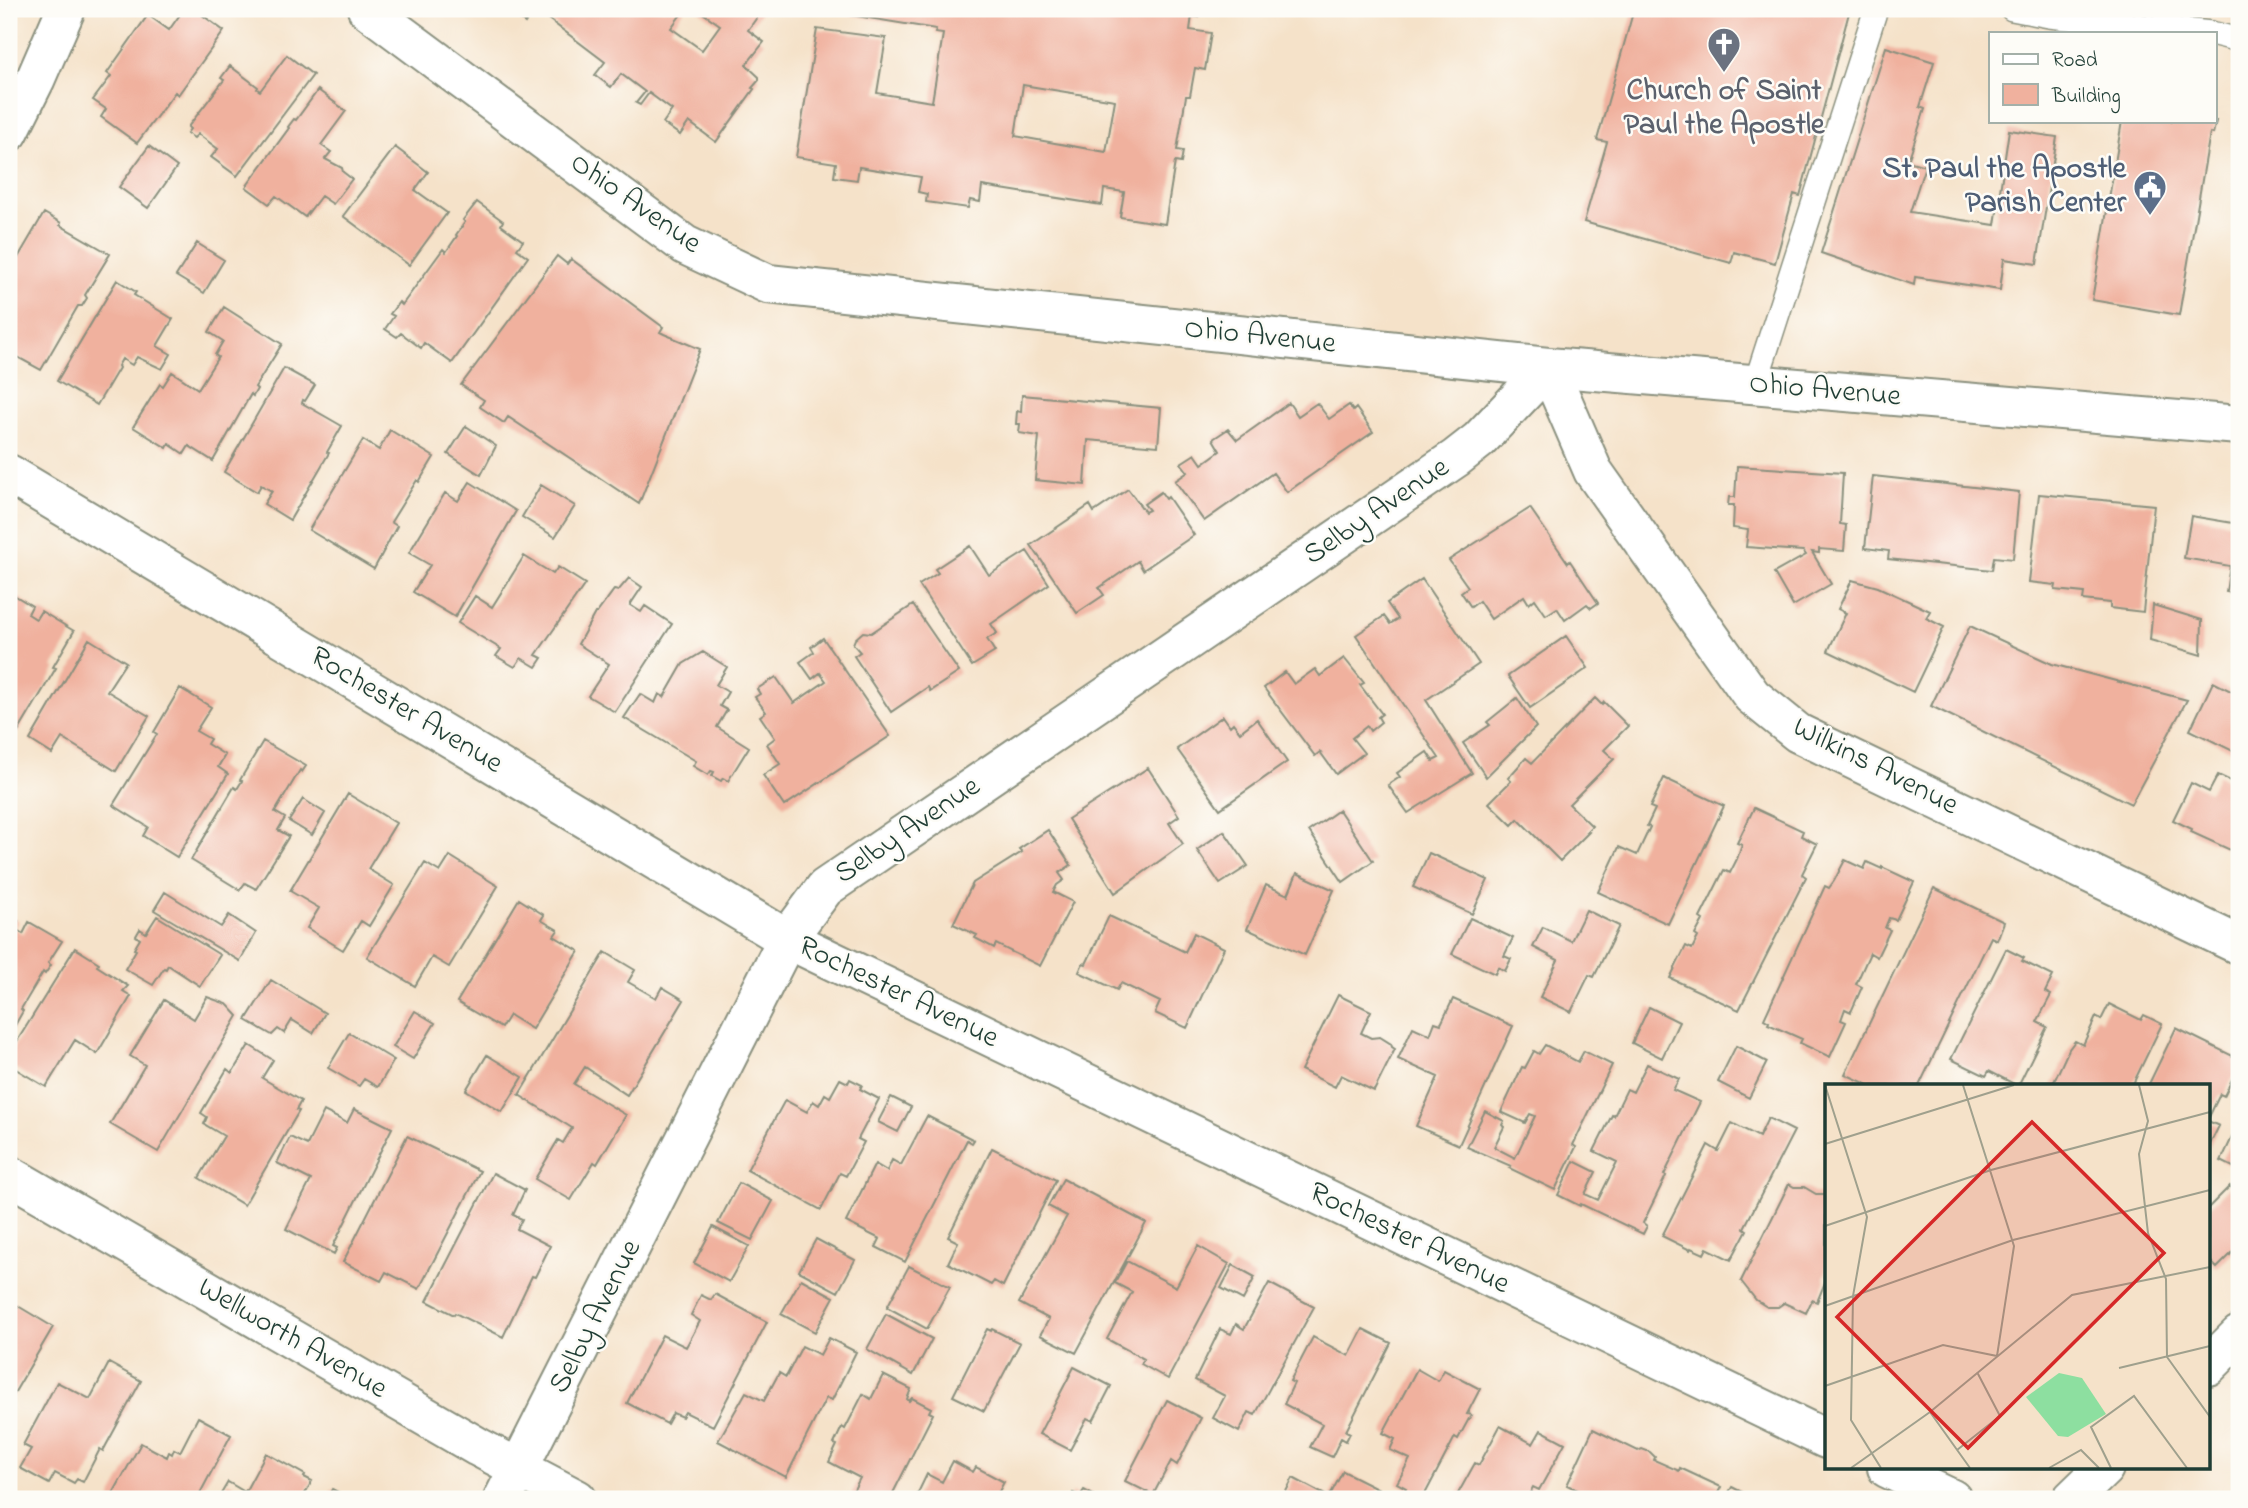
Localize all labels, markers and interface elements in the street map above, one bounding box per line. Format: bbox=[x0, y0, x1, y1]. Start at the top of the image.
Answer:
church icon: Church of Saint Paul the Apostle bbox=[1705, 25, 1743, 74]
legend bbox=[1989, 32, 2216, 122]
text: Road bbox=[2052, 46, 2098, 76]
place label: Church of Saint Paul the Apostle bbox=[1624, 70, 1826, 148]
text: Building bbox=[2051, 82, 2121, 114]
street label: Ohio Avenue bbox=[560, 142, 710, 266]
place label: St. Paul the Apostle Parish Center bbox=[1882, 148, 2128, 226]
public building icon: St. Paul the Apostle Parish Center bbox=[2131, 168, 2169, 217]
street label: Ohio Avenue bbox=[1182, 307, 1339, 367]
street label: Ohio Avenue bbox=[1747, 362, 1903, 420]
street label: Selby Avenue bbox=[1295, 447, 1459, 577]
street label: Rochester Avenue bbox=[301, 636, 511, 786]
street label: Wilkins Avenue bbox=[1784, 706, 1966, 828]
street label: Selby Avenue bbox=[826, 766, 990, 896]
street label: Rochester Avenue bbox=[790, 925, 1006, 1061]
inset map bbox=[1825, 1084, 2210, 1470]
street label: Rochester Avenue bbox=[1301, 1171, 1517, 1307]
street label: Selby Avenue bbox=[538, 1232, 654, 1402]
street label: Wellworth Avenue bbox=[189, 1267, 396, 1411]

